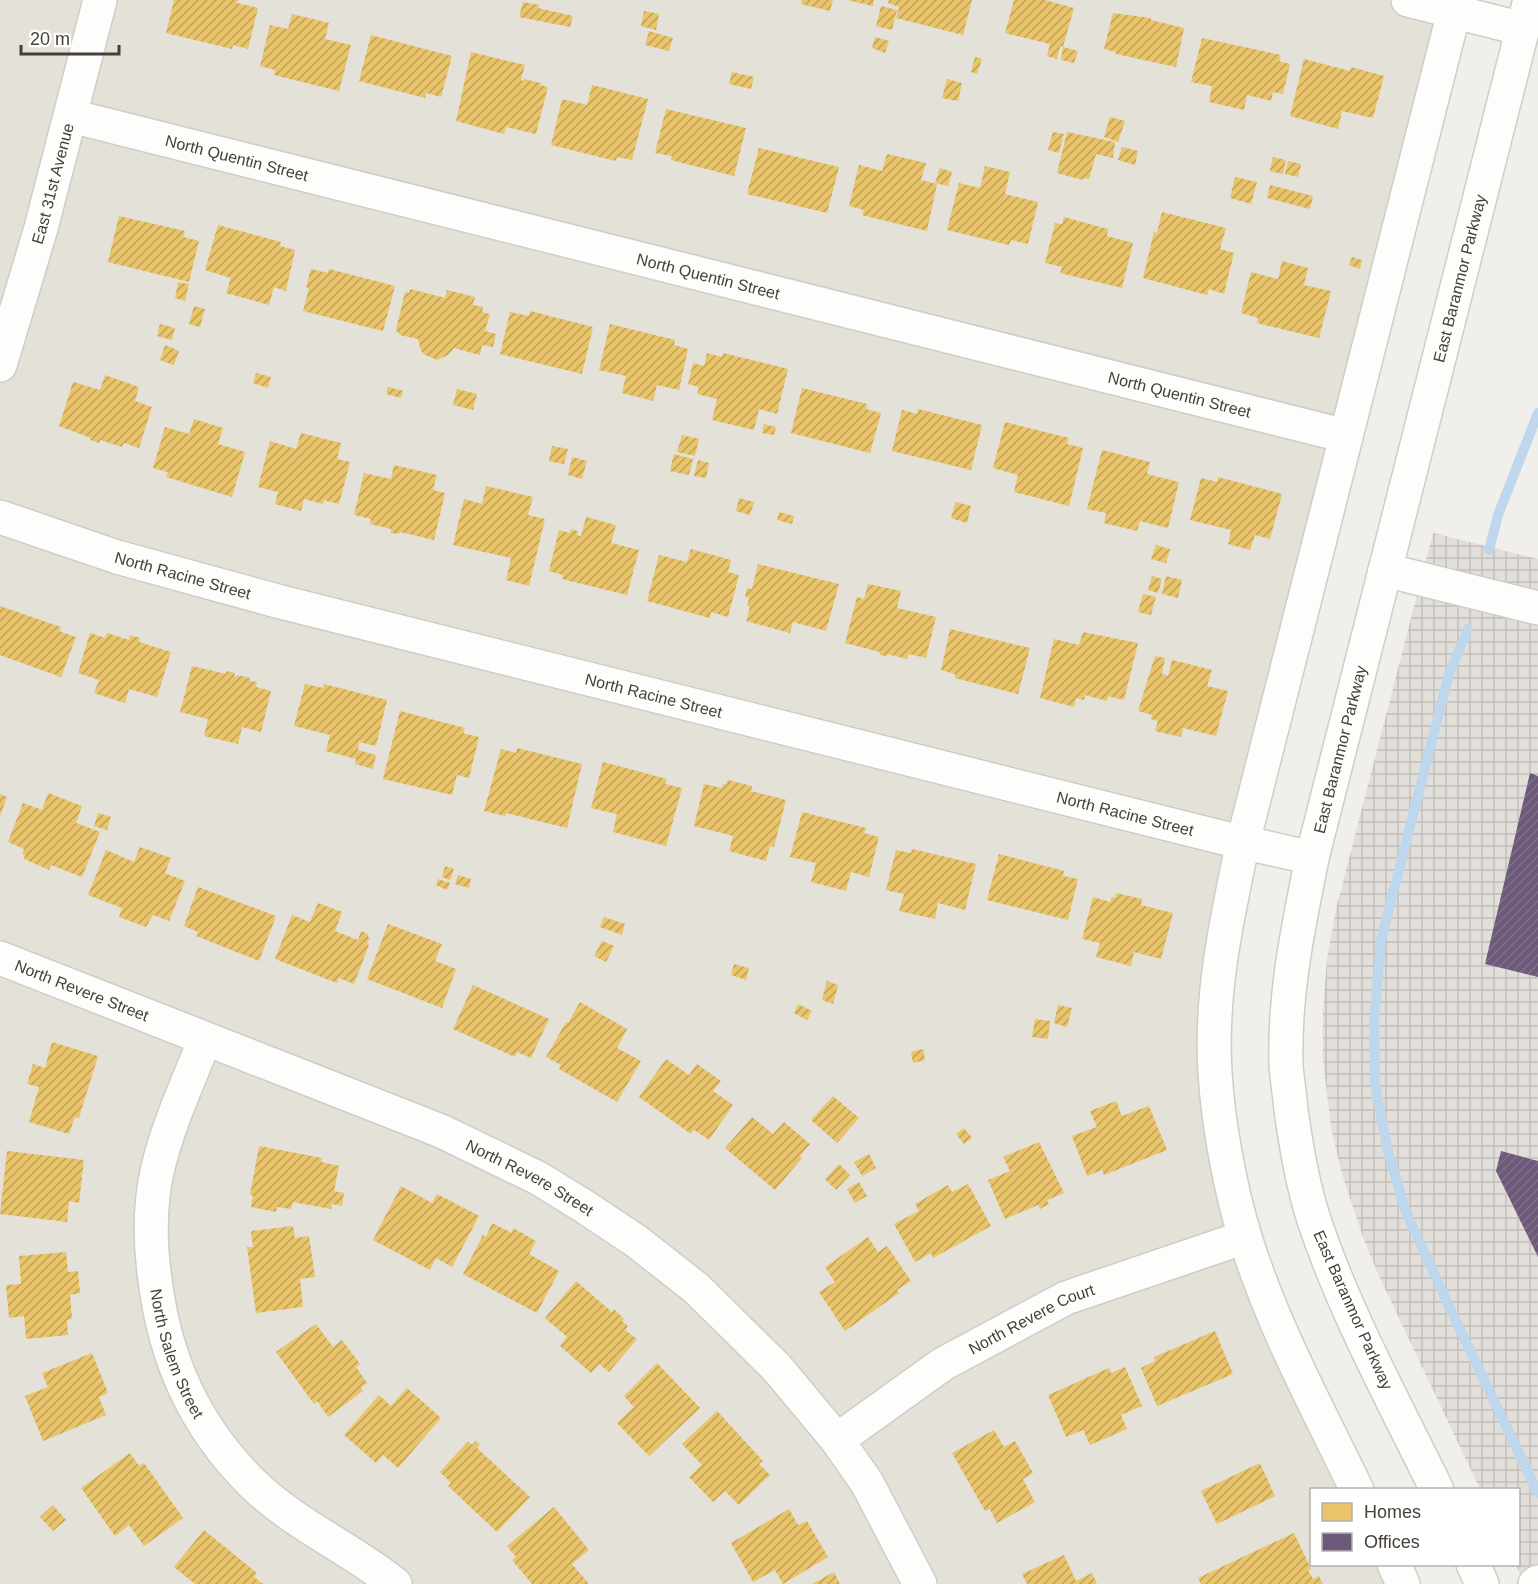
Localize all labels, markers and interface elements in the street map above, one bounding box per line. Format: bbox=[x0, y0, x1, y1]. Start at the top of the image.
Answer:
scale bar bbox=[21, 18, 118, 56]
text: 20 m bbox=[30, 29, 70, 49]
street label: East 31st Avenue bbox=[28, 121, 76, 246]
street label: North Quentin Street bbox=[164, 132, 311, 184]
street label: East Baranmor Parkway bbox=[1430, 193, 1489, 364]
street label: North Quentin Street bbox=[635, 250, 782, 302]
street label: North Quentin Street bbox=[1106, 368, 1253, 420]
street label: North Racine Street bbox=[113, 548, 253, 602]
street label: East Baranmor Parkway bbox=[1310, 664, 1369, 835]
street label: North Racine Street bbox=[584, 670, 725, 721]
street label: North Racine Street bbox=[1055, 788, 1196, 839]
street label: North Revere Street bbox=[13, 956, 152, 1024]
street label: North Revere Street bbox=[463, 1136, 597, 1219]
street label: East Baranmor Parkway bbox=[1310, 1228, 1396, 1392]
street label: North Revere Court bbox=[966, 1280, 1097, 1357]
street label: North Salem Street bbox=[148, 1287, 208, 1422]
legend bbox=[1310, 1488, 1520, 1566]
text: Homes bbox=[1364, 1502, 1421, 1522]
text: Offices bbox=[1364, 1532, 1420, 1552]

